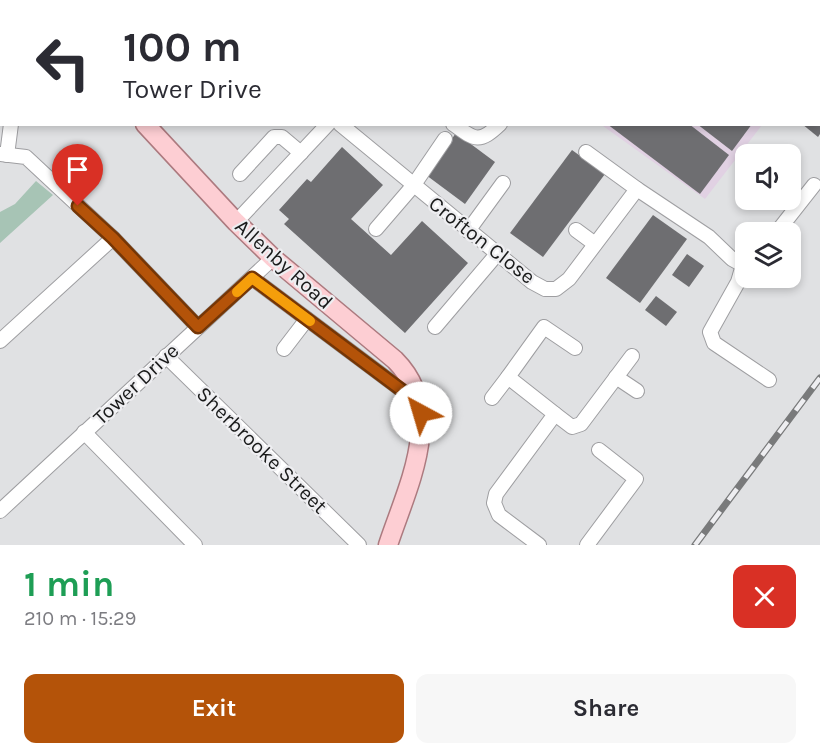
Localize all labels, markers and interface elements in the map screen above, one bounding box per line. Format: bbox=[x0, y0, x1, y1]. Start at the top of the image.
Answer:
text: 100 m bbox=[123, 22, 242, 72]
icon: left bbox=[24, 24, 102, 102]
text: Tower Drive bbox=[123, 73, 262, 105]
pin bbox=[52, 144, 103, 206]
map controls bbox=[735, 144, 801, 288]
button: sound bbox=[735, 144, 801, 210]
icon: arrive bbox=[61, 153, 94, 186]
street label: Crofton Close bbox=[424, 191, 540, 289]
street label: Allenby Road bbox=[230, 214, 338, 314]
button: layers bbox=[735, 222, 801, 288]
street label: Tower Drive bbox=[88, 338, 184, 430]
position arrow bbox=[389, 381, 453, 445]
street label: Sherbrooke Street bbox=[192, 382, 332, 518]
text: 1 min bbox=[24, 563, 114, 605]
button: close bbox=[733, 565, 796, 628]
text: 210 m · 15:29 bbox=[24, 607, 136, 630]
button: Exit bbox=[24, 674, 404, 743]
button: Share bbox=[416, 674, 796, 743]

